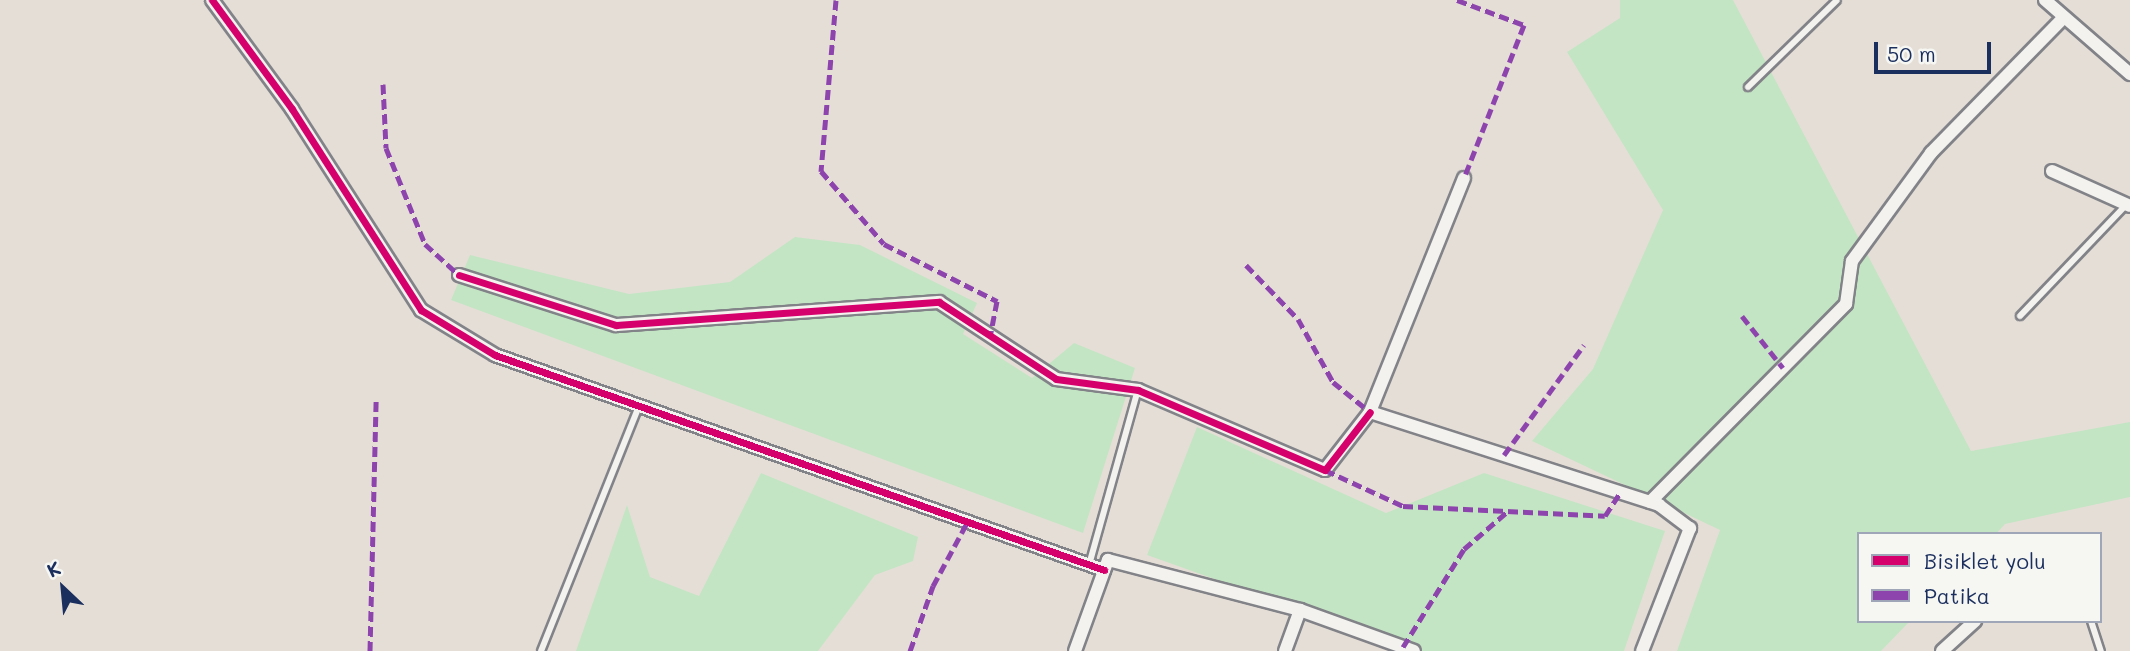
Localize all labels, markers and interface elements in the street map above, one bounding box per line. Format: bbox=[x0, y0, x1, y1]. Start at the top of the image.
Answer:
scale bar bbox=[1878, 28, 1995, 72]
text: 50 m bbox=[1887, 40, 1936, 67]
legend bbox=[1857, 532, 2102, 623]
text: Bisiklet yolu bbox=[1924, 547, 2046, 574]
north arrow bbox=[28, 553, 98, 623]
text: K bbox=[42, 555, 65, 583]
text: Patika bbox=[1924, 582, 1990, 609]

